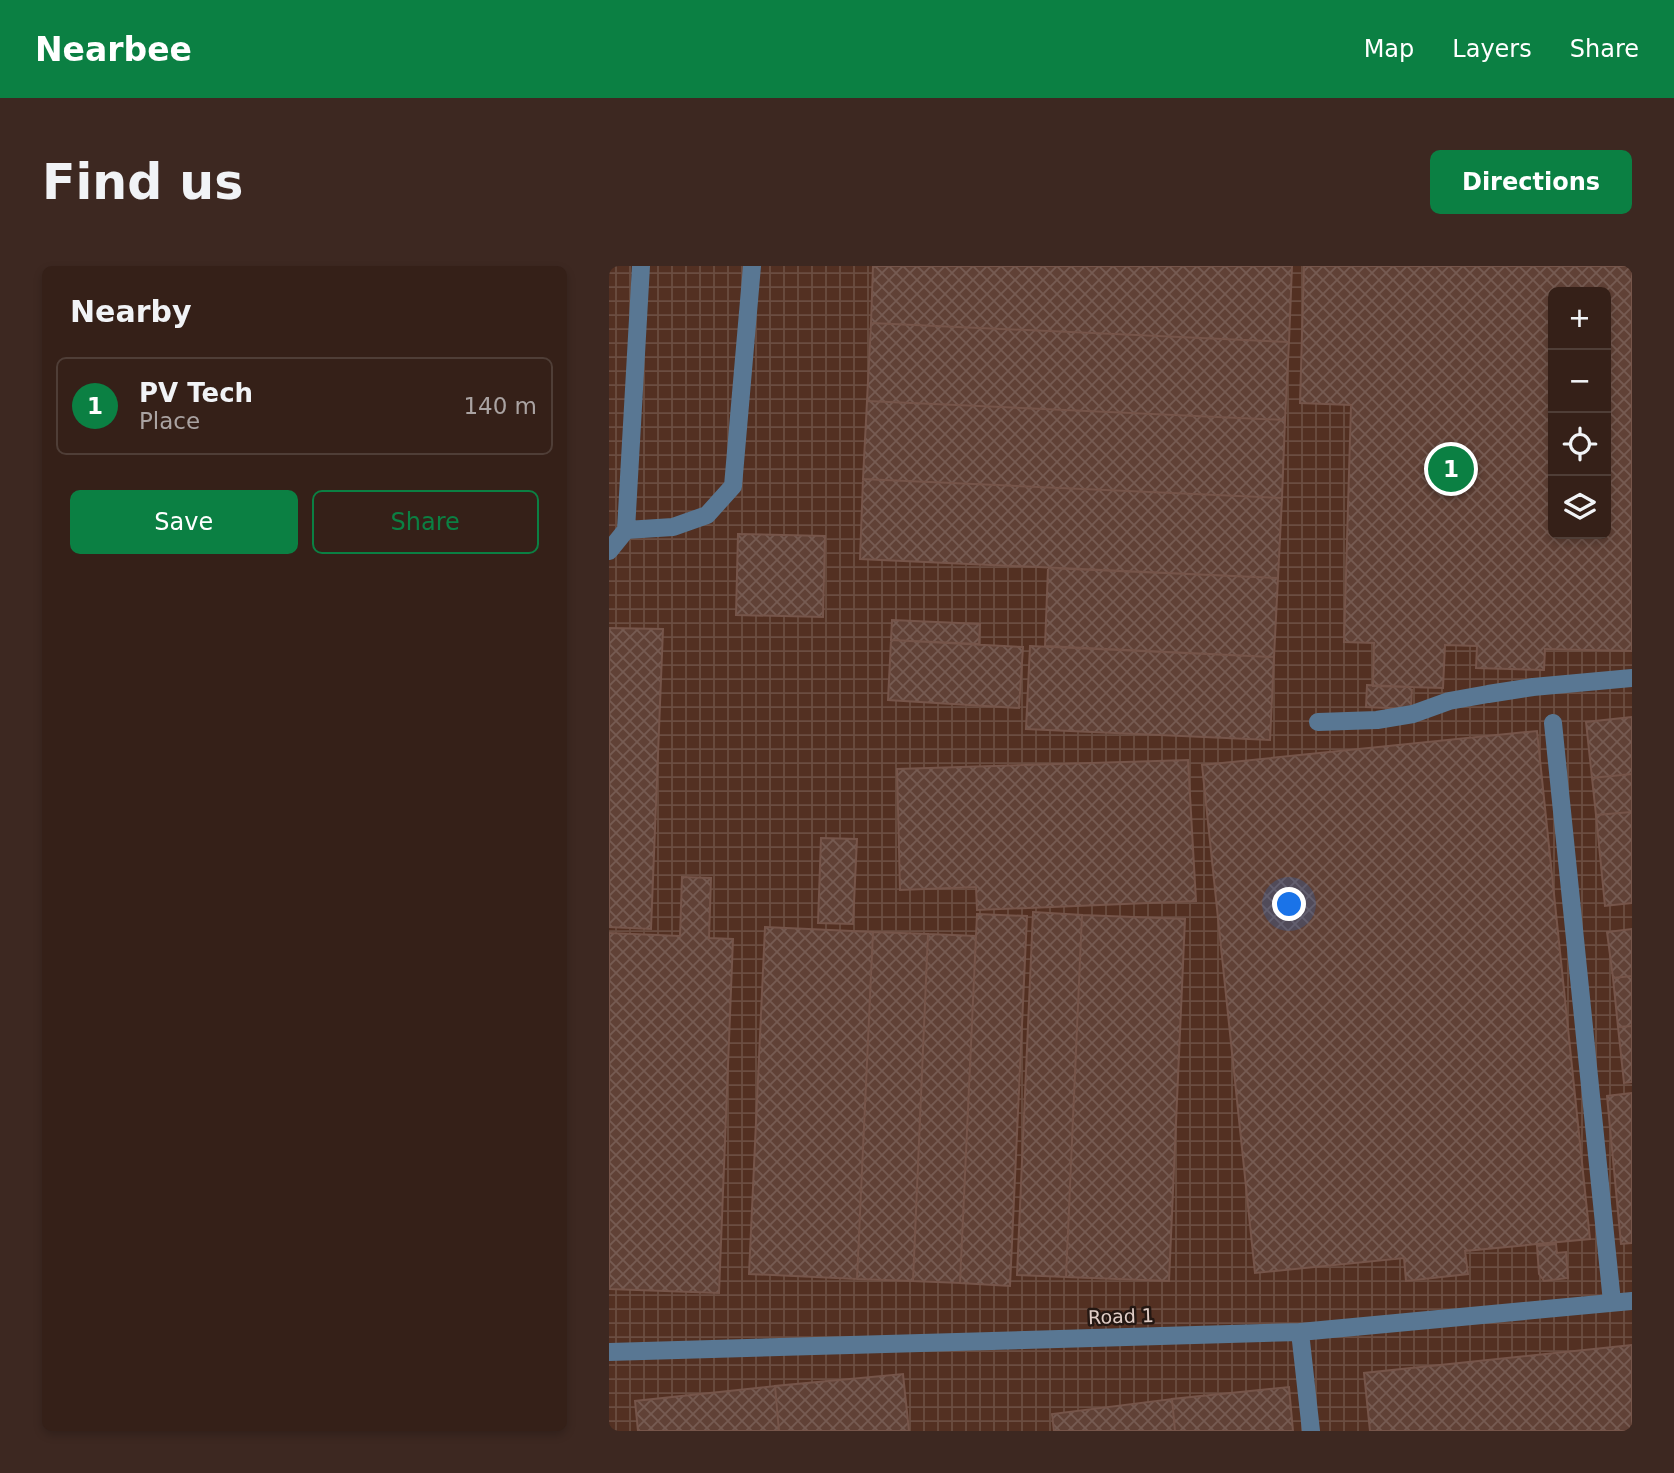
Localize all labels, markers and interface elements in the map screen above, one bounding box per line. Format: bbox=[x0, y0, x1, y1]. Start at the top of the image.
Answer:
text: Nearbee bbox=[35, 30, 192, 69]
text: Map bbox=[1364, 35, 1414, 63]
text: Layers bbox=[1452, 35, 1532, 63]
text: Share bbox=[1570, 35, 1639, 63]
button: Directions bbox=[1430, 150, 1632, 214]
text: Find us bbox=[42, 154, 243, 211]
map controls bbox=[1548, 287, 1611, 539]
button: + bbox=[1548, 287, 1611, 350]
text: Nearby bbox=[70, 294, 192, 329]
button: − bbox=[1548, 350, 1611, 413]
text: PV Tech bbox=[139, 378, 253, 408]
text: 1 bbox=[87, 393, 103, 419]
text: 140 m bbox=[463, 393, 537, 419]
text: Place bbox=[139, 408, 200, 434]
button: locate bbox=[1548, 413, 1611, 476]
pin: 1 bbox=[1428, 443, 1474, 495]
button: layers bbox=[1548, 476, 1611, 539]
button: Save bbox=[70, 490, 298, 554]
button: Share bbox=[312, 490, 539, 554]
your location bbox=[1272, 887, 1306, 921]
street label: Road 1 bbox=[1088, 1304, 1154, 1328]

